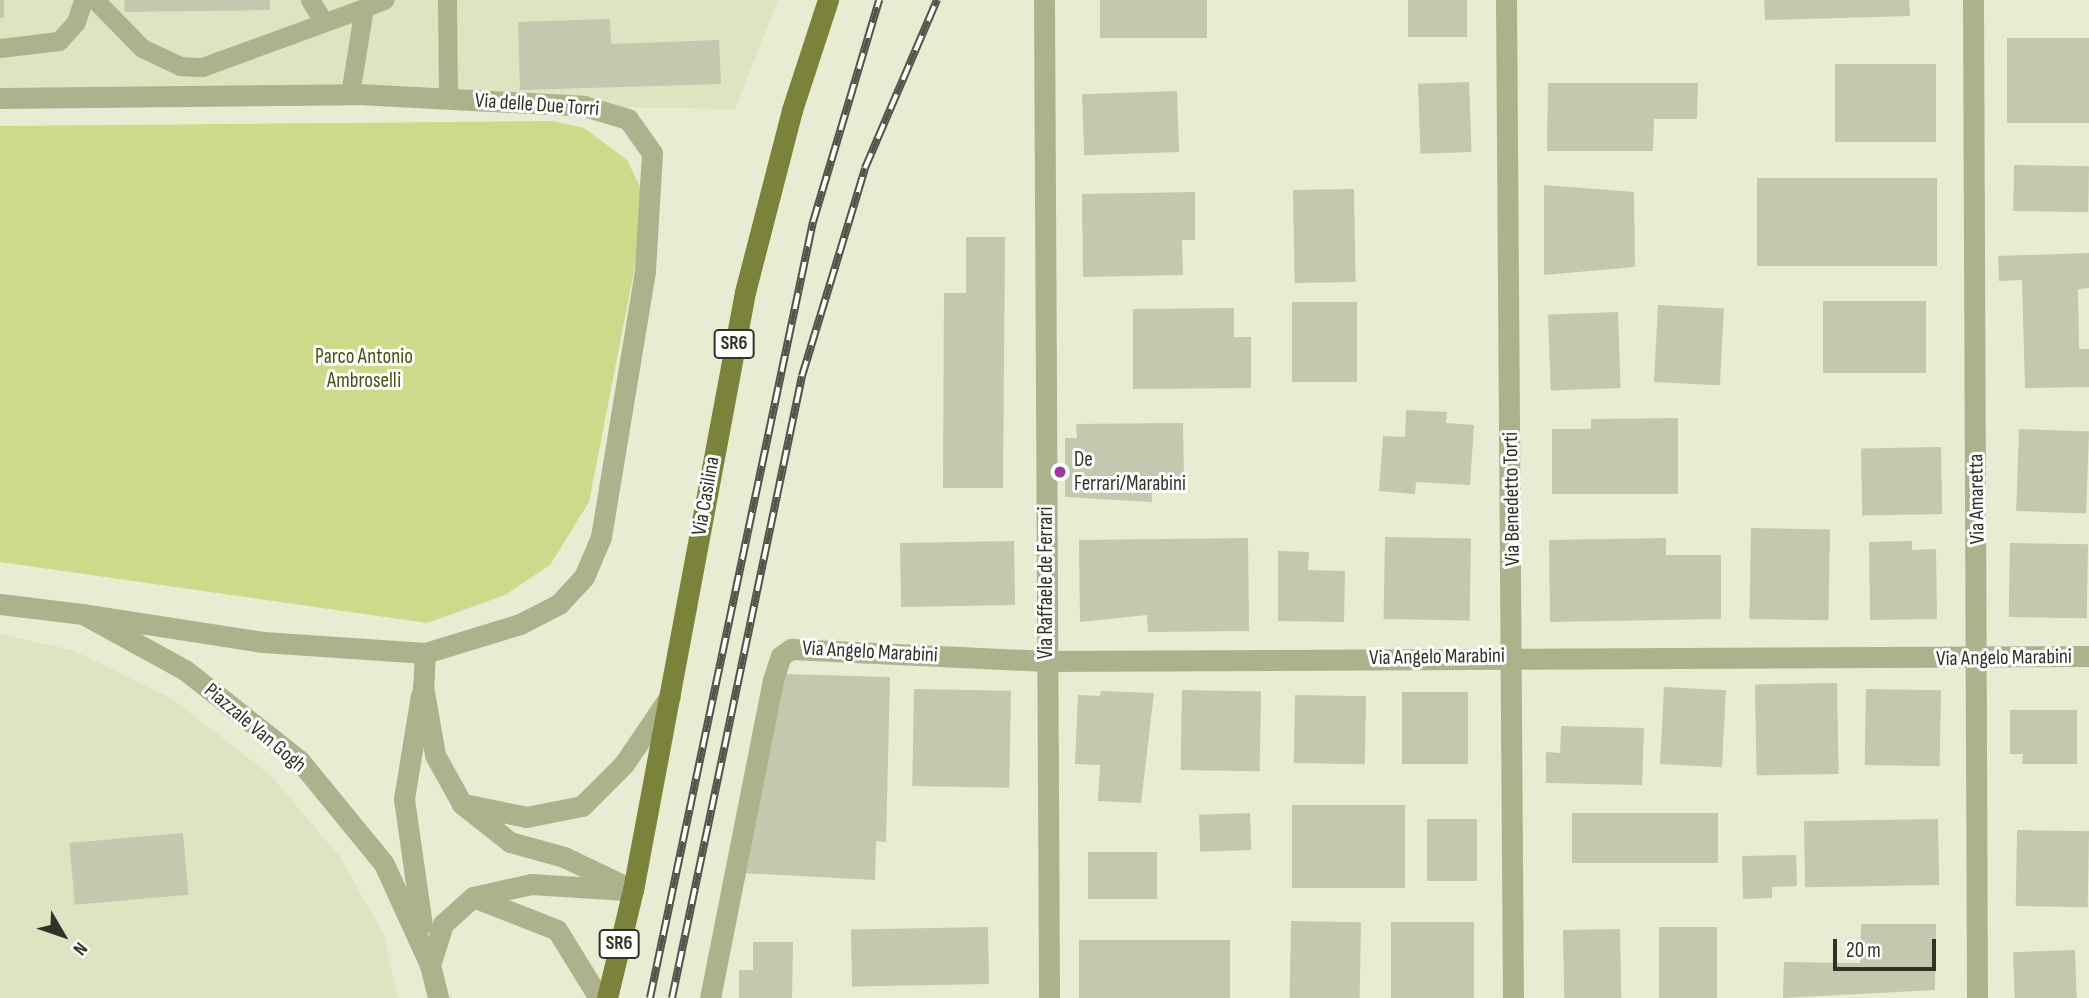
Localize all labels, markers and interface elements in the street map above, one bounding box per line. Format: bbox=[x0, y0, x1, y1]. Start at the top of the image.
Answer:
street label: Via delle Due Torri bbox=[474, 88, 600, 122]
road number: SR6 bbox=[713, 328, 755, 360]
park label: Parco Antonio Ambroselli bbox=[315, 344, 413, 394]
street label: Via Benedetto Torti bbox=[1498, 432, 1526, 566]
place label: De Ferrari/Marabini bbox=[1074, 447, 1186, 497]
street label: Via Amaretta bbox=[1964, 454, 1990, 544]
street label: Via Casilina bbox=[687, 455, 725, 537]
marker: De Ferrari/Marabini bbox=[1052, 464, 1068, 480]
street label: Via Raffaele de Ferrari bbox=[1033, 507, 1059, 659]
street label: Via Angelo Marabini bbox=[802, 636, 938, 668]
street label: Via Angelo Marabini bbox=[1369, 643, 1505, 671]
street label: Via Angelo Marabini bbox=[1936, 644, 2072, 672]
street label: Piazzale Van Gogh bbox=[199, 678, 311, 778]
north arrow bbox=[28, 900, 98, 970]
scale bar bbox=[1837, 925, 1940, 969]
road number: SR6 bbox=[598, 928, 640, 960]
text: N bbox=[68, 937, 92, 960]
text: 20 m bbox=[1846, 938, 1881, 963]

